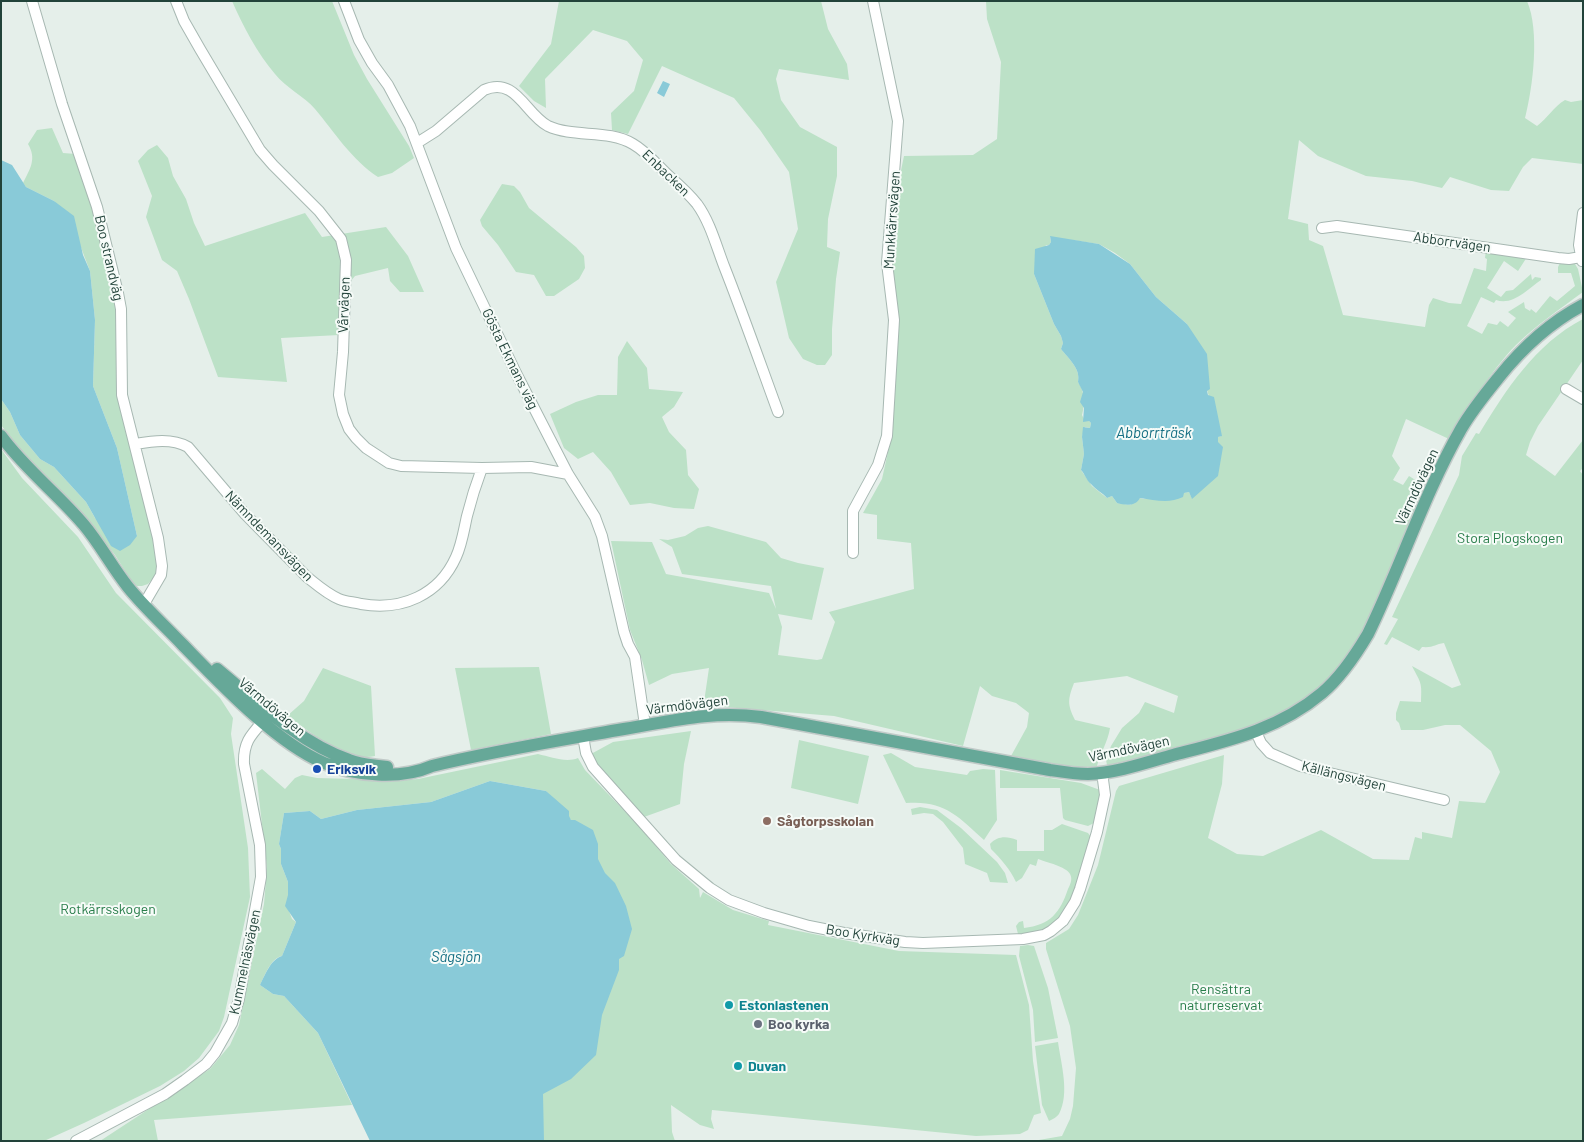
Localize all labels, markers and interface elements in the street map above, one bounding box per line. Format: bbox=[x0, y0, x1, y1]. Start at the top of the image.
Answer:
street label: Enbacken bbox=[639, 146, 693, 200]
street label: Munkkärrsvägen bbox=[880, 170, 904, 270]
street label: Boo strandväg bbox=[91, 214, 127, 302]
street label: Abborrvägen bbox=[1412, 228, 1492, 256]
street label: Vårvägen bbox=[335, 277, 353, 333]
street label: Gösta Ekmans väg bbox=[478, 306, 542, 412]
water label: Abborrträsk bbox=[1116, 424, 1192, 442]
street label: Värmdövägen bbox=[1392, 446, 1442, 528]
street label: Nämndemansvägen bbox=[221, 487, 317, 585]
park label: Stora Plogskogen bbox=[1457, 530, 1563, 546]
street label: Värmdövägen bbox=[235, 674, 309, 740]
street label: Värmdövägen bbox=[645, 692, 729, 718]
street label: Värmdövägen bbox=[1087, 732, 1171, 766]
street label: Källängsvägen bbox=[1300, 757, 1388, 795]
place label: Eriksvik bbox=[327, 761, 376, 777]
marker: Eriksvik bbox=[311, 763, 323, 775]
place label: Sågtorpsskolan bbox=[777, 813, 874, 829]
marker: Sågtorpsskolan bbox=[761, 815, 773, 827]
park label: Rotkärrsskogen bbox=[60, 901, 156, 917]
street label: Kummelnäsvägen bbox=[226, 908, 264, 1016]
street label: Boo Kyrkväg bbox=[825, 921, 901, 949]
water label: Sågsjön bbox=[431, 948, 481, 966]
park label: Rensättra naturreservat bbox=[1179, 981, 1263, 1014]
place label: Estoniastenen bbox=[739, 997, 829, 1013]
marker: Estoniastenen bbox=[723, 999, 735, 1011]
place label: Boo kyrka bbox=[768, 1016, 830, 1032]
marker: Boo kyrka bbox=[752, 1018, 764, 1030]
place label: Duvan bbox=[748, 1058, 786, 1074]
marker: Duvan bbox=[732, 1060, 744, 1072]

